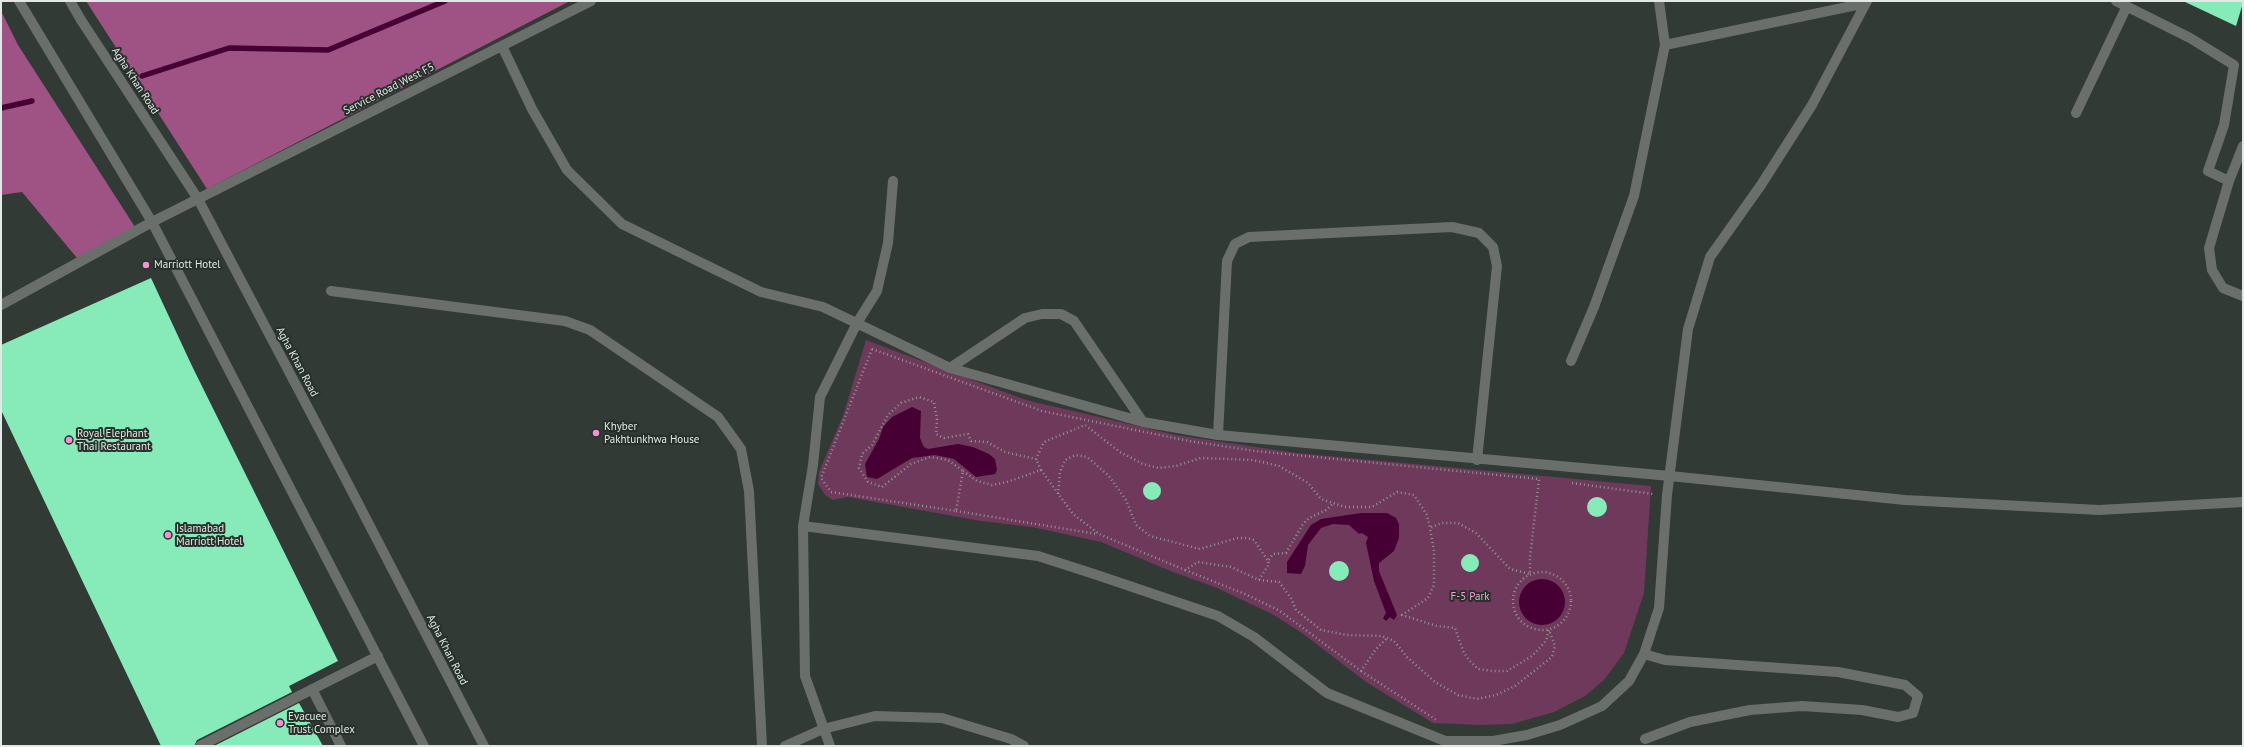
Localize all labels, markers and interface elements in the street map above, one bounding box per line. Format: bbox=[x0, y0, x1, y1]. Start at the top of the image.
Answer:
street label: Agha Khan Road bbox=[108, 45, 162, 117]
street label: Service Road West F5 bbox=[341, 60, 437, 118]
place label: Marriott Hotel bbox=[154, 258, 221, 272]
marker: Marriott Hotel bbox=[141, 260, 151, 270]
street label: Agha Khan Road bbox=[273, 325, 321, 399]
place label: Khyber Pakhtunkhwa House bbox=[604, 420, 699, 446]
place label: Royal Elephant Thai Restaurant bbox=[77, 427, 151, 453]
marker: Khyber Pakhtunkhwa House bbox=[591, 428, 601, 438]
marker: Royal Elephant Thai Restaurant bbox=[64, 435, 74, 445]
place label: Islamabad Marriott Hotel bbox=[176, 522, 243, 548]
marker: Islamabad Marriott Hotel bbox=[163, 530, 173, 540]
park label: F-5 Park bbox=[1451, 590, 1489, 604]
street label: Agha Khan Road bbox=[424, 613, 470, 687]
place label: Evacuee Trust Complex bbox=[288, 710, 355, 736]
marker: Evacuee Trust Complex bbox=[275, 718, 285, 728]

